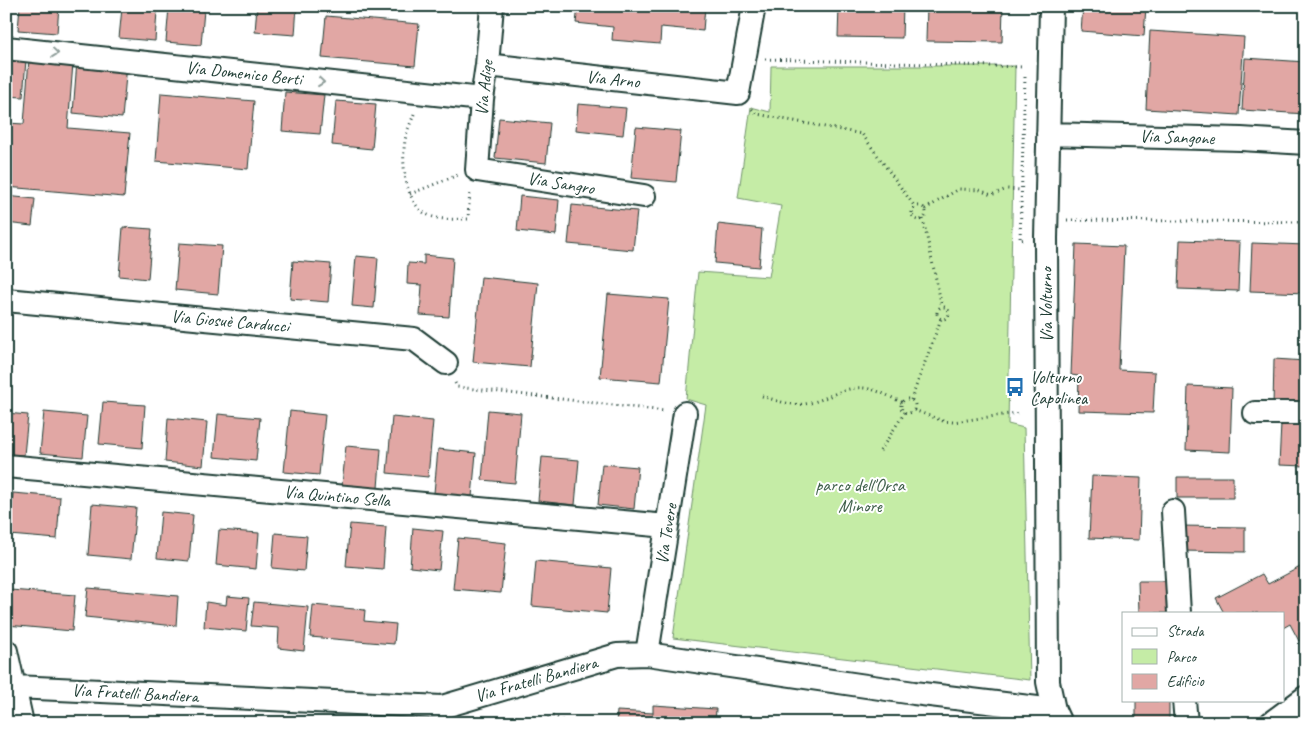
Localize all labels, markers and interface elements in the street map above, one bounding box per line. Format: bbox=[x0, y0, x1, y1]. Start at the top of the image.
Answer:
one-way arrow bbox=[51, 47, 59, 58]
street label: Via Domenico Berti bbox=[185, 56, 306, 90]
street label: Via Adige bbox=[470, 58, 498, 117]
street label: Via Arno bbox=[585, 65, 642, 93]
one-way arrow bbox=[317, 76, 325, 87]
street label: Via Sangone bbox=[1139, 125, 1216, 149]
street label: Via Sangro bbox=[526, 167, 598, 199]
street label: Via Volturno bbox=[1035, 266, 1057, 343]
street label: Via Giosuè Carducci bbox=[170, 305, 293, 337]
place label: Volturno Capolinea bbox=[1030, 366, 1089, 409]
bus stop icon: Volturno Capolinea bbox=[1004, 376, 1026, 398]
park label: parco dell'Orsa Minore bbox=[815, 474, 906, 517]
street label: Via Quintino Sella bbox=[283, 480, 393, 512]
street label: Via Tevere bbox=[650, 501, 682, 566]
legend bbox=[1122, 612, 1284, 702]
text: Strada bbox=[1167, 622, 1204, 641]
text: Parco bbox=[1167, 648, 1198, 667]
street label: Via Fratelli Bandiera bbox=[472, 651, 601, 707]
text: Edificio bbox=[1167, 672, 1205, 691]
street label: Via Fratelli Bandiera bbox=[71, 679, 200, 707]

